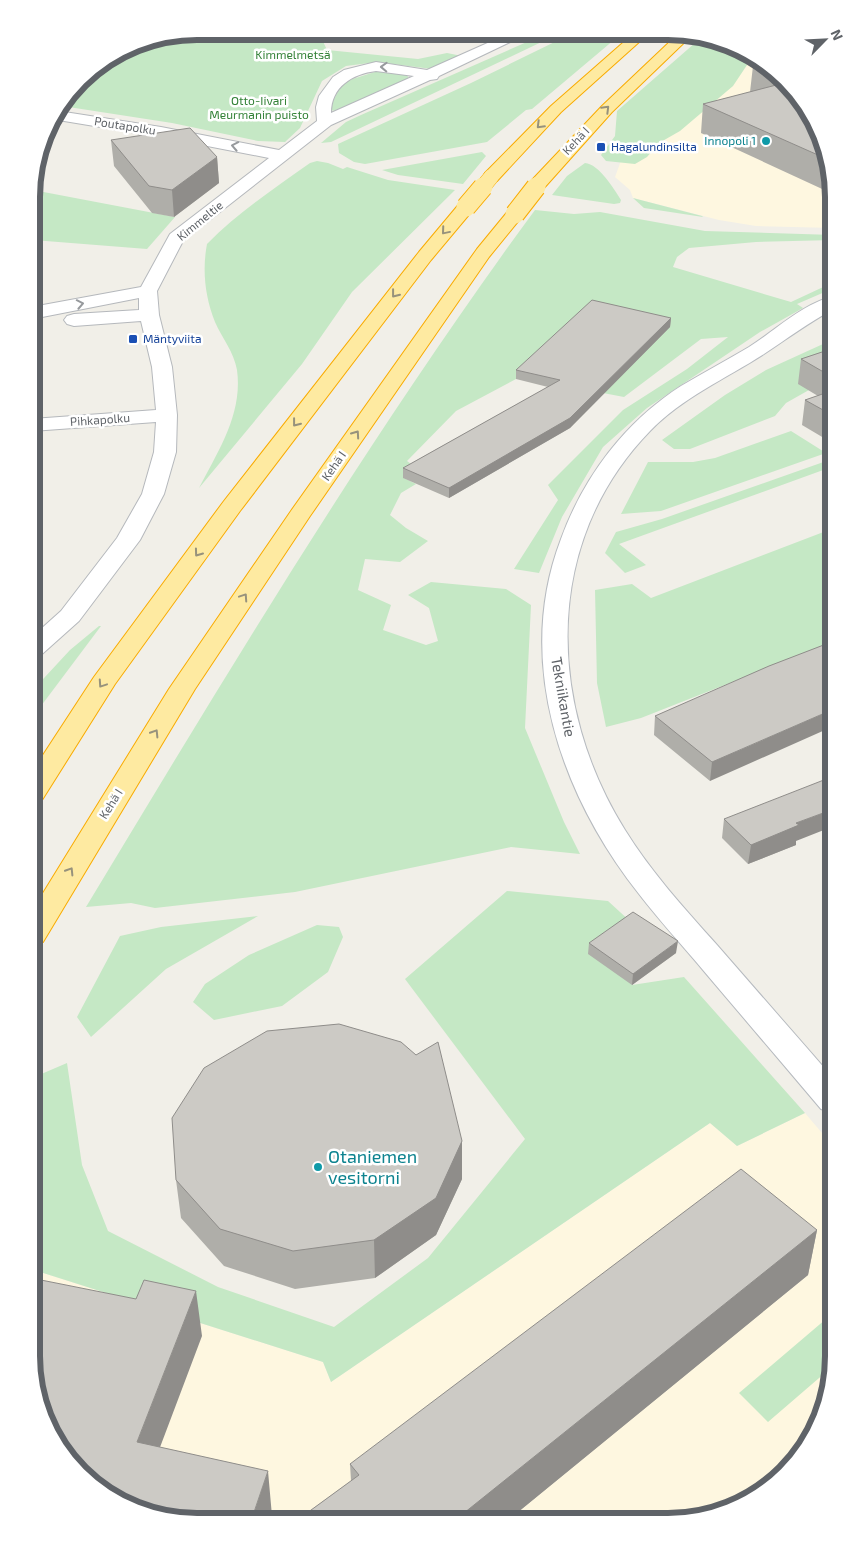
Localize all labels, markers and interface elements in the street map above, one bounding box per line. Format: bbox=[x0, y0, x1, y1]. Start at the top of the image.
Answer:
north arrow bbox=[800, 15, 850, 65]
text: N bbox=[828, 26, 847, 43]
park label: Kimmelmetsä bbox=[255, 47, 331, 61]
one-way arrow bbox=[380, 61, 388, 72]
park label: Otto-Iivari Meurmanin puisto bbox=[209, 93, 309, 121]
one-way arrow bbox=[600, 106, 609, 115]
street label: Poutapolku bbox=[93, 113, 157, 137]
one-way arrow bbox=[537, 119, 546, 128]
street label: Kehä I bbox=[559, 124, 592, 157]
place label: Innopoli 1 bbox=[704, 133, 756, 147]
marker: Innopoli 1 bbox=[760, 135, 772, 147]
place label: Hagalundinsilta bbox=[611, 139, 697, 153]
marker: Hagalundinsilta bbox=[595, 141, 607, 153]
one-way arrow bbox=[231, 142, 240, 152]
street label: Kimmeltie bbox=[174, 197, 225, 243]
one-way arrow bbox=[443, 225, 451, 234]
one-way arrow bbox=[392, 288, 401, 298]
one-way arrow bbox=[76, 299, 85, 310]
place label: Mäntyviita bbox=[143, 331, 201, 345]
marker: Mäntyviita bbox=[127, 333, 139, 345]
street label: Pihkapolku bbox=[70, 410, 130, 428]
one-way arrow bbox=[293, 417, 302, 427]
one-way arrow bbox=[350, 430, 359, 440]
street label: Kehä I bbox=[318, 448, 348, 483]
one-way arrow bbox=[195, 547, 204, 557]
one-way arrow bbox=[238, 593, 247, 603]
street label: Tekniikantie bbox=[548, 655, 580, 738]
one-way arrow bbox=[99, 679, 109, 688]
one-way arrow bbox=[148, 729, 158, 738]
street label: Kehä I bbox=[96, 786, 125, 821]
one-way arrow bbox=[63, 868, 73, 877]
place label: Otaniemen vesitorni bbox=[328, 1145, 417, 1188]
marker: Otaniemen vesitorni bbox=[312, 1161, 324, 1173]

